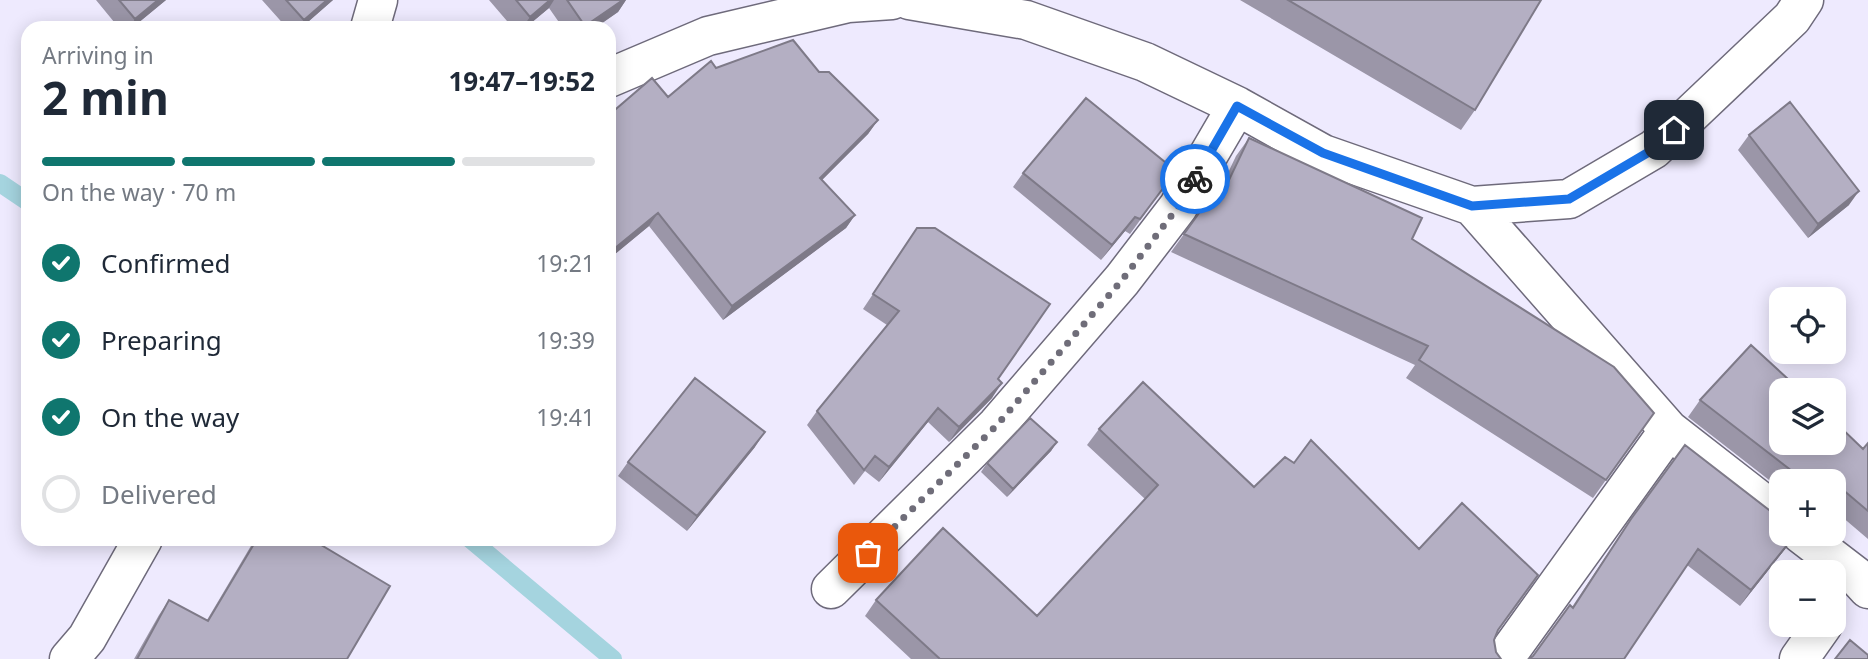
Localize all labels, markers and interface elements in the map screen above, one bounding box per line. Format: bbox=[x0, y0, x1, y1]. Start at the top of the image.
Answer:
text: Arriving in bbox=[42, 39, 154, 71]
text: 19:47–19:52 bbox=[448, 63, 595, 99]
text: 2 min bbox=[42, 66, 169, 128]
pin bbox=[1644, 100, 1704, 160]
icon: home bbox=[1655, 111, 1693, 149]
courier bbox=[1160, 144, 1230, 214]
icon: bike bbox=[1176, 160, 1214, 198]
text: On the way · 70 m bbox=[42, 176, 236, 208]
icon: check bbox=[42, 244, 80, 282]
text: Confirmed bbox=[101, 245, 231, 281]
text: 19:21 bbox=[536, 247, 595, 279]
map controls bbox=[1769, 287, 1846, 637]
button: locate bbox=[1769, 287, 1846, 364]
icon: check bbox=[42, 321, 80, 359]
text: Preparing bbox=[101, 322, 222, 358]
text: 19:39 bbox=[536, 324, 595, 356]
button: layers bbox=[1769, 378, 1846, 455]
icon: check bbox=[42, 398, 80, 436]
text: On the way bbox=[101, 399, 239, 435]
text: 19:41 bbox=[536, 401, 595, 433]
button: + bbox=[1769, 469, 1846, 546]
text: Delivered bbox=[101, 476, 217, 512]
pin bbox=[838, 523, 898, 583]
icon: bag bbox=[849, 534, 887, 572]
button: − bbox=[1769, 560, 1846, 637]

